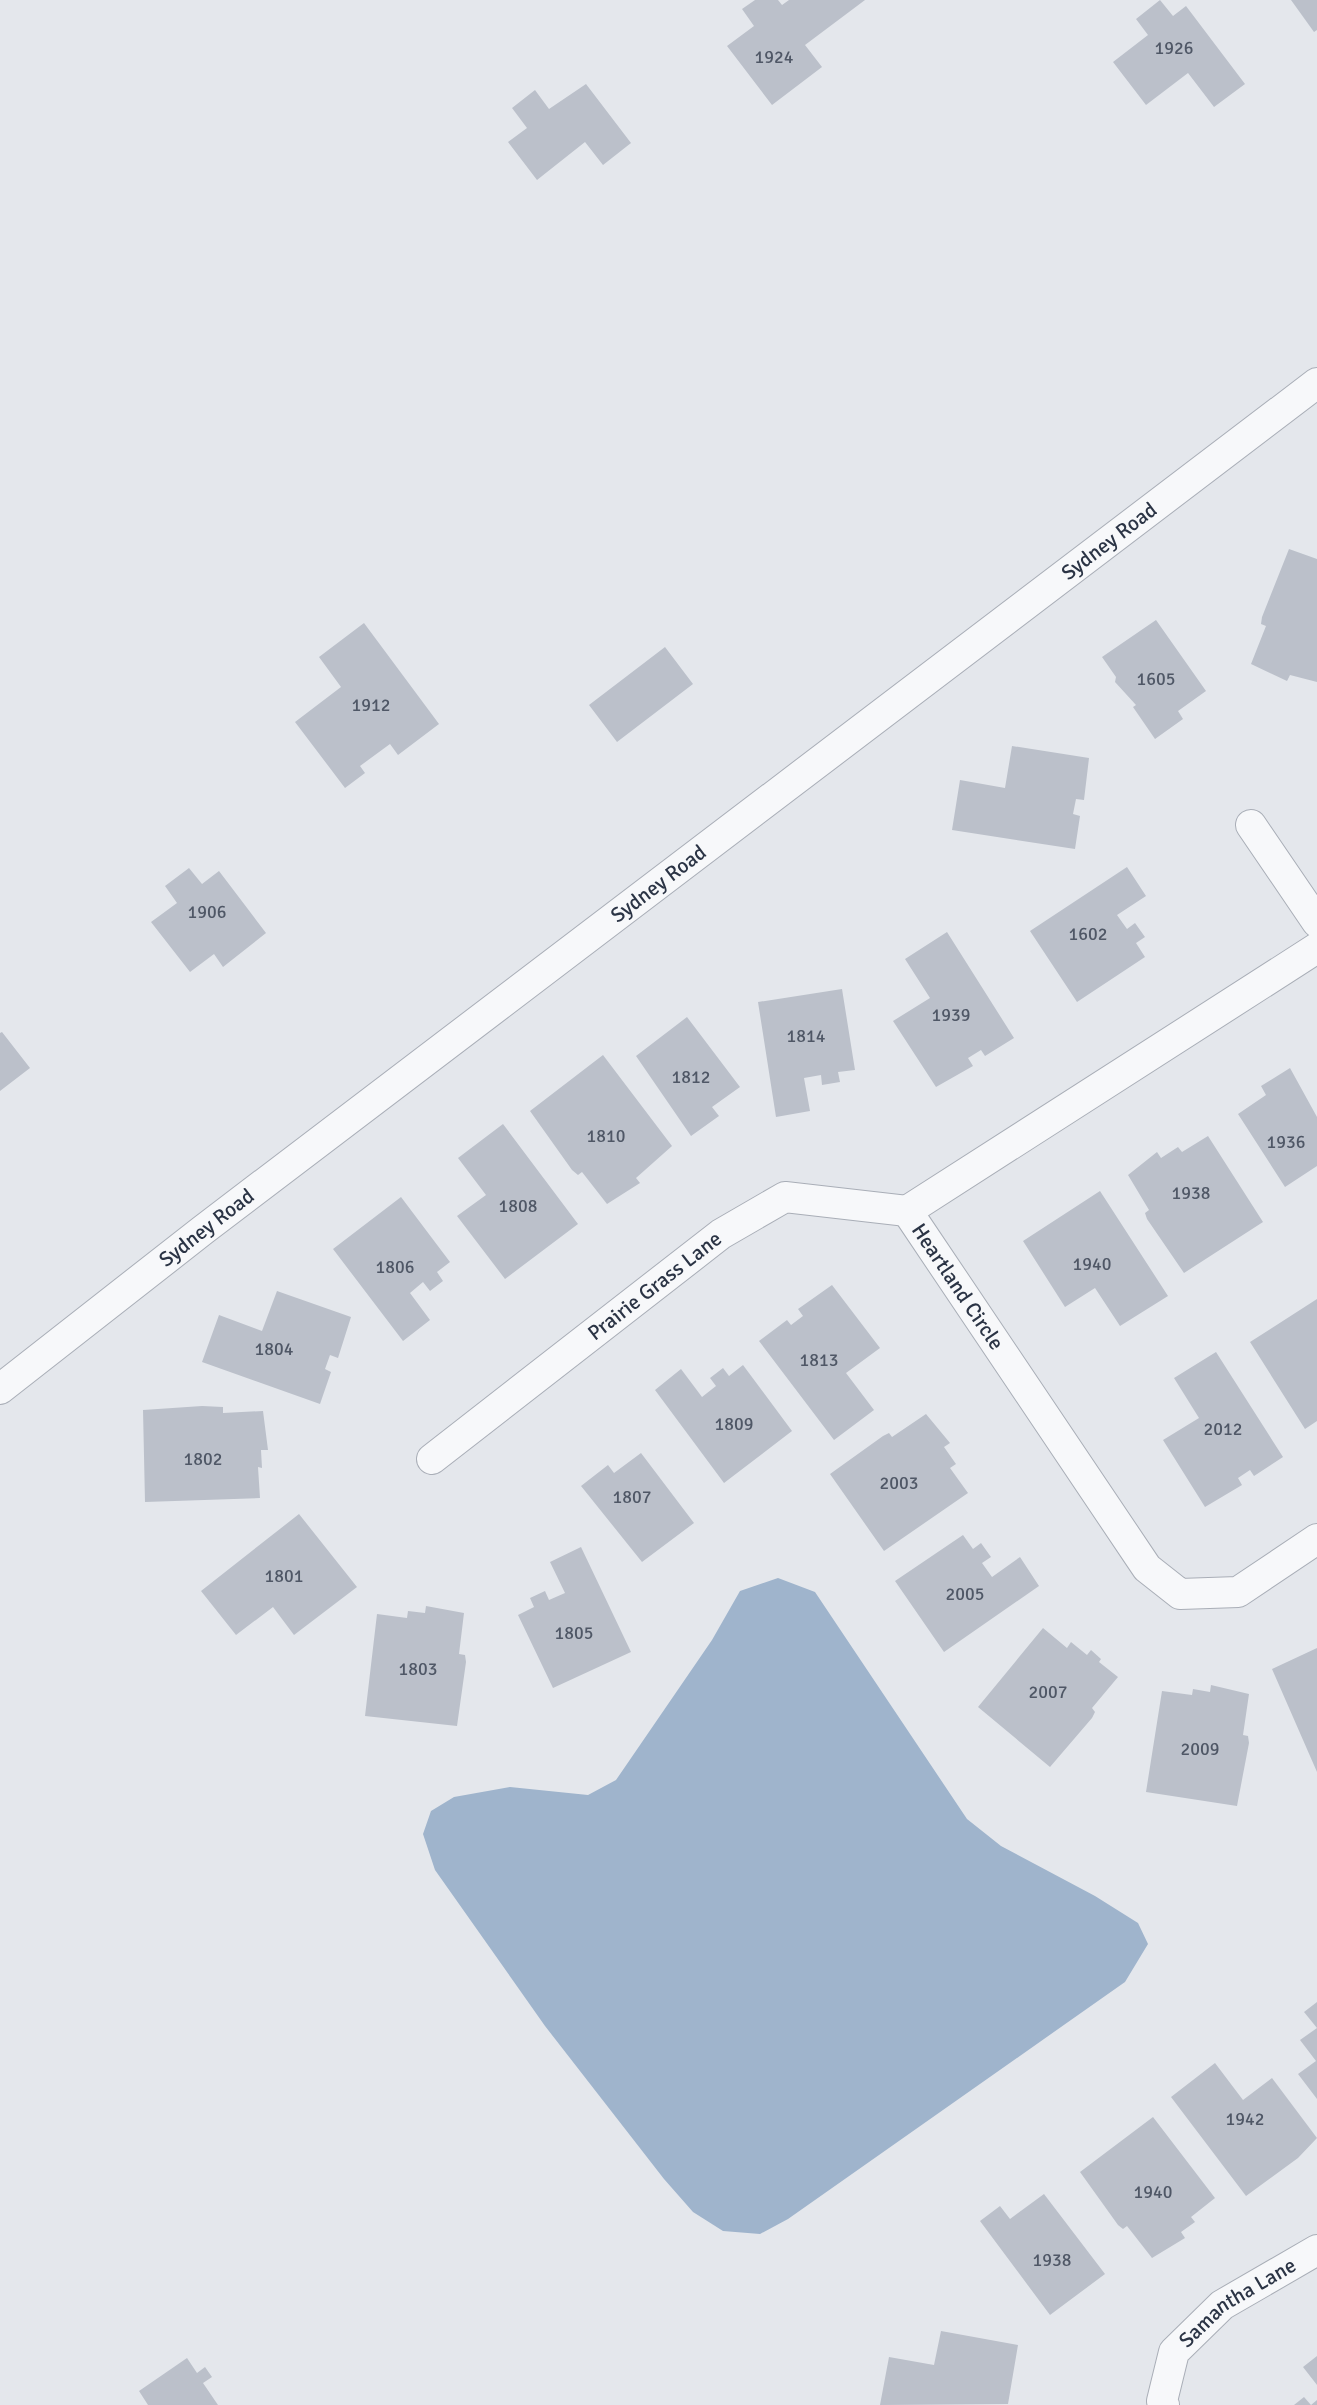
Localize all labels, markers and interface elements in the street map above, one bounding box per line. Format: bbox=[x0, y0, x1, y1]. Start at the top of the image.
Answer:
house number: 1926 bbox=[1155, 37, 1193, 59]
house number: 1924 bbox=[755, 46, 794, 68]
street label: Sydney Road bbox=[1056, 497, 1162, 586]
house number: 1605 bbox=[1137, 668, 1175, 690]
house number: 1912 bbox=[352, 694, 390, 716]
street label: Sydney Road bbox=[606, 839, 711, 928]
house number: 1906 bbox=[188, 901, 226, 923]
house number: 1602 bbox=[1069, 923, 1107, 945]
house number: 1939 bbox=[932, 1004, 970, 1026]
house number: 1814 bbox=[787, 1025, 826, 1047]
house number: 1812 bbox=[672, 1066, 710, 1088]
house number: 1810 bbox=[587, 1125, 625, 1147]
house number: 1936 bbox=[1267, 1131, 1305, 1153]
house number: 1938 bbox=[1172, 1182, 1210, 1204]
street label: Sydney Road bbox=[154, 1183, 259, 1273]
house number: 1808 bbox=[499, 1195, 537, 1217]
street label: Heartland Circle bbox=[906, 1218, 1010, 1355]
street label: Prairie Grass Lane bbox=[582, 1226, 727, 1346]
house number: 1940 bbox=[1073, 1253, 1111, 1275]
house number: 1806 bbox=[376, 1256, 414, 1278]
house number: 1804 bbox=[255, 1338, 294, 1360]
house number: 1813 bbox=[800, 1349, 838, 1371]
house number: 1809 bbox=[715, 1413, 753, 1435]
house number: 2012 bbox=[1204, 1418, 1242, 1440]
house number: 1802 bbox=[184, 1448, 222, 1470]
house number: 2003 bbox=[880, 1472, 918, 1494]
house number: 1807 bbox=[613, 1486, 651, 1508]
house number: 1801 bbox=[265, 1565, 303, 1587]
house number: 2005 bbox=[946, 1583, 984, 1605]
house number: 1805 bbox=[555, 1622, 593, 1644]
house number: 1803 bbox=[399, 1658, 437, 1680]
house number: 2007 bbox=[1029, 1681, 1067, 1703]
house number: 2009 bbox=[1181, 1738, 1219, 1760]
house number: 1942 bbox=[1226, 2108, 1264, 2130]
house number: 1940 bbox=[1134, 2181, 1172, 2203]
house number: 1938 bbox=[1033, 2249, 1071, 2271]
street label: Samantha Lane bbox=[1173, 2252, 1301, 2353]

